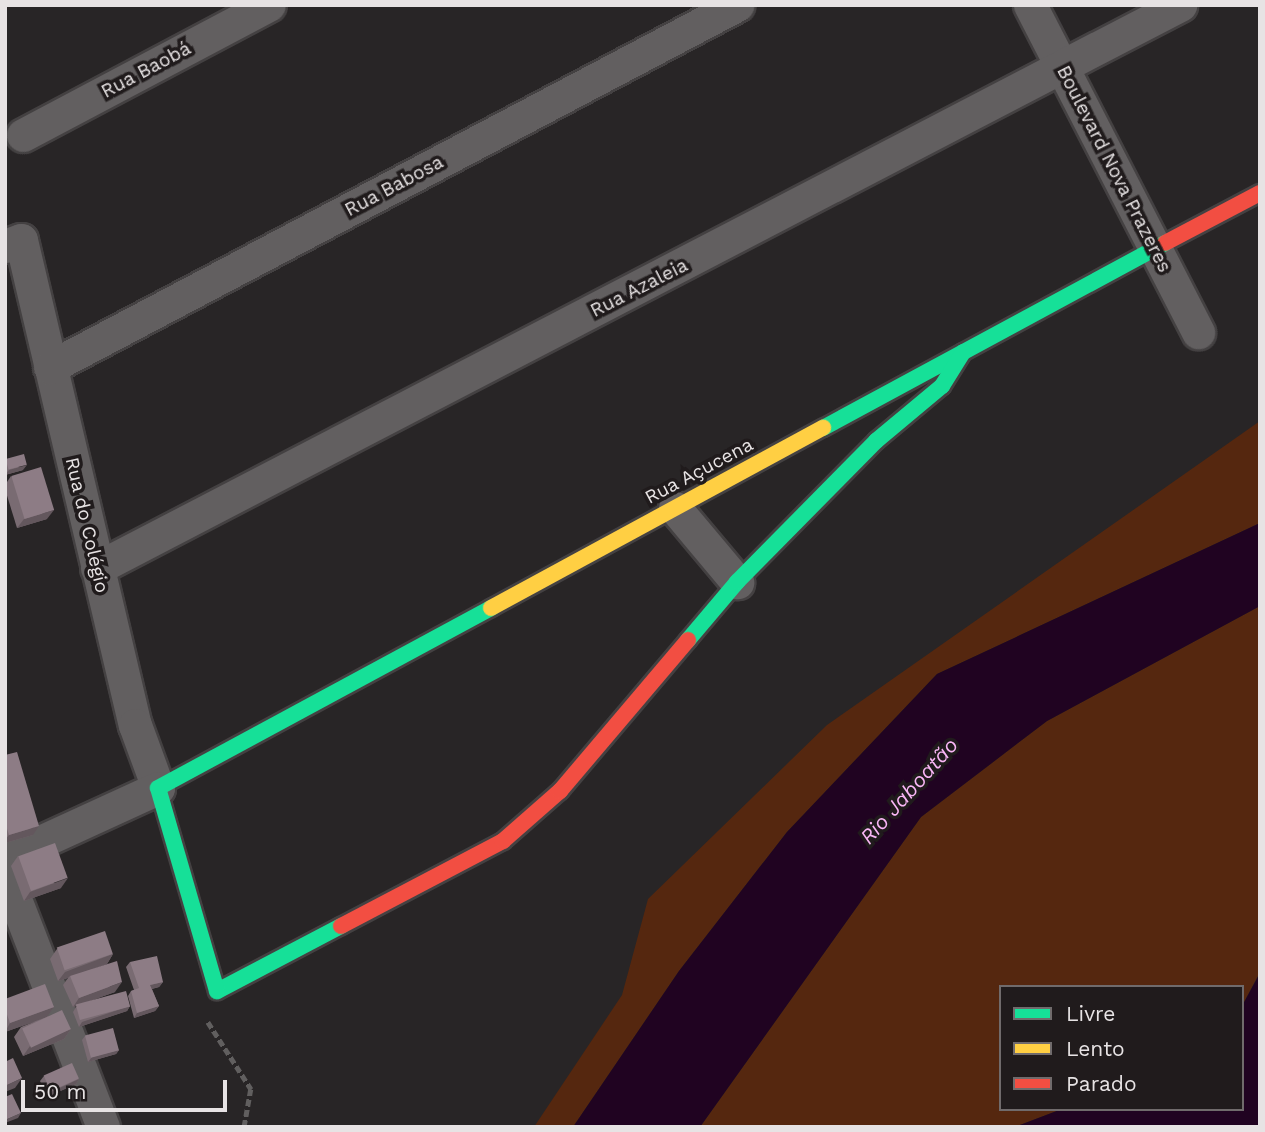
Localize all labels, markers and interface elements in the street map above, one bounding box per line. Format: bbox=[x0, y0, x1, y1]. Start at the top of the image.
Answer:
street label: Rua Baobá bbox=[97, 37, 195, 103]
street label: Boulevard Nova Prazeres bbox=[1052, 62, 1176, 276]
street label: Rua Babosa bbox=[341, 150, 447, 222]
street label: Rua Azaleia bbox=[586, 253, 692, 323]
street label: Rua Açucena bbox=[641, 433, 757, 509]
street label: Rua do Colégio bbox=[60, 455, 114, 595]
water label: Rio Jaboatão bbox=[855, 732, 963, 850]
legend bbox=[999, 985, 1244, 1111]
text: Livre bbox=[1066, 1001, 1115, 1026]
text: Lento bbox=[1066, 1036, 1125, 1061]
scale bar bbox=[24, 1066, 231, 1110]
text: Parado bbox=[1066, 1071, 1137, 1096]
text: 50 m bbox=[34, 1079, 86, 1104]

